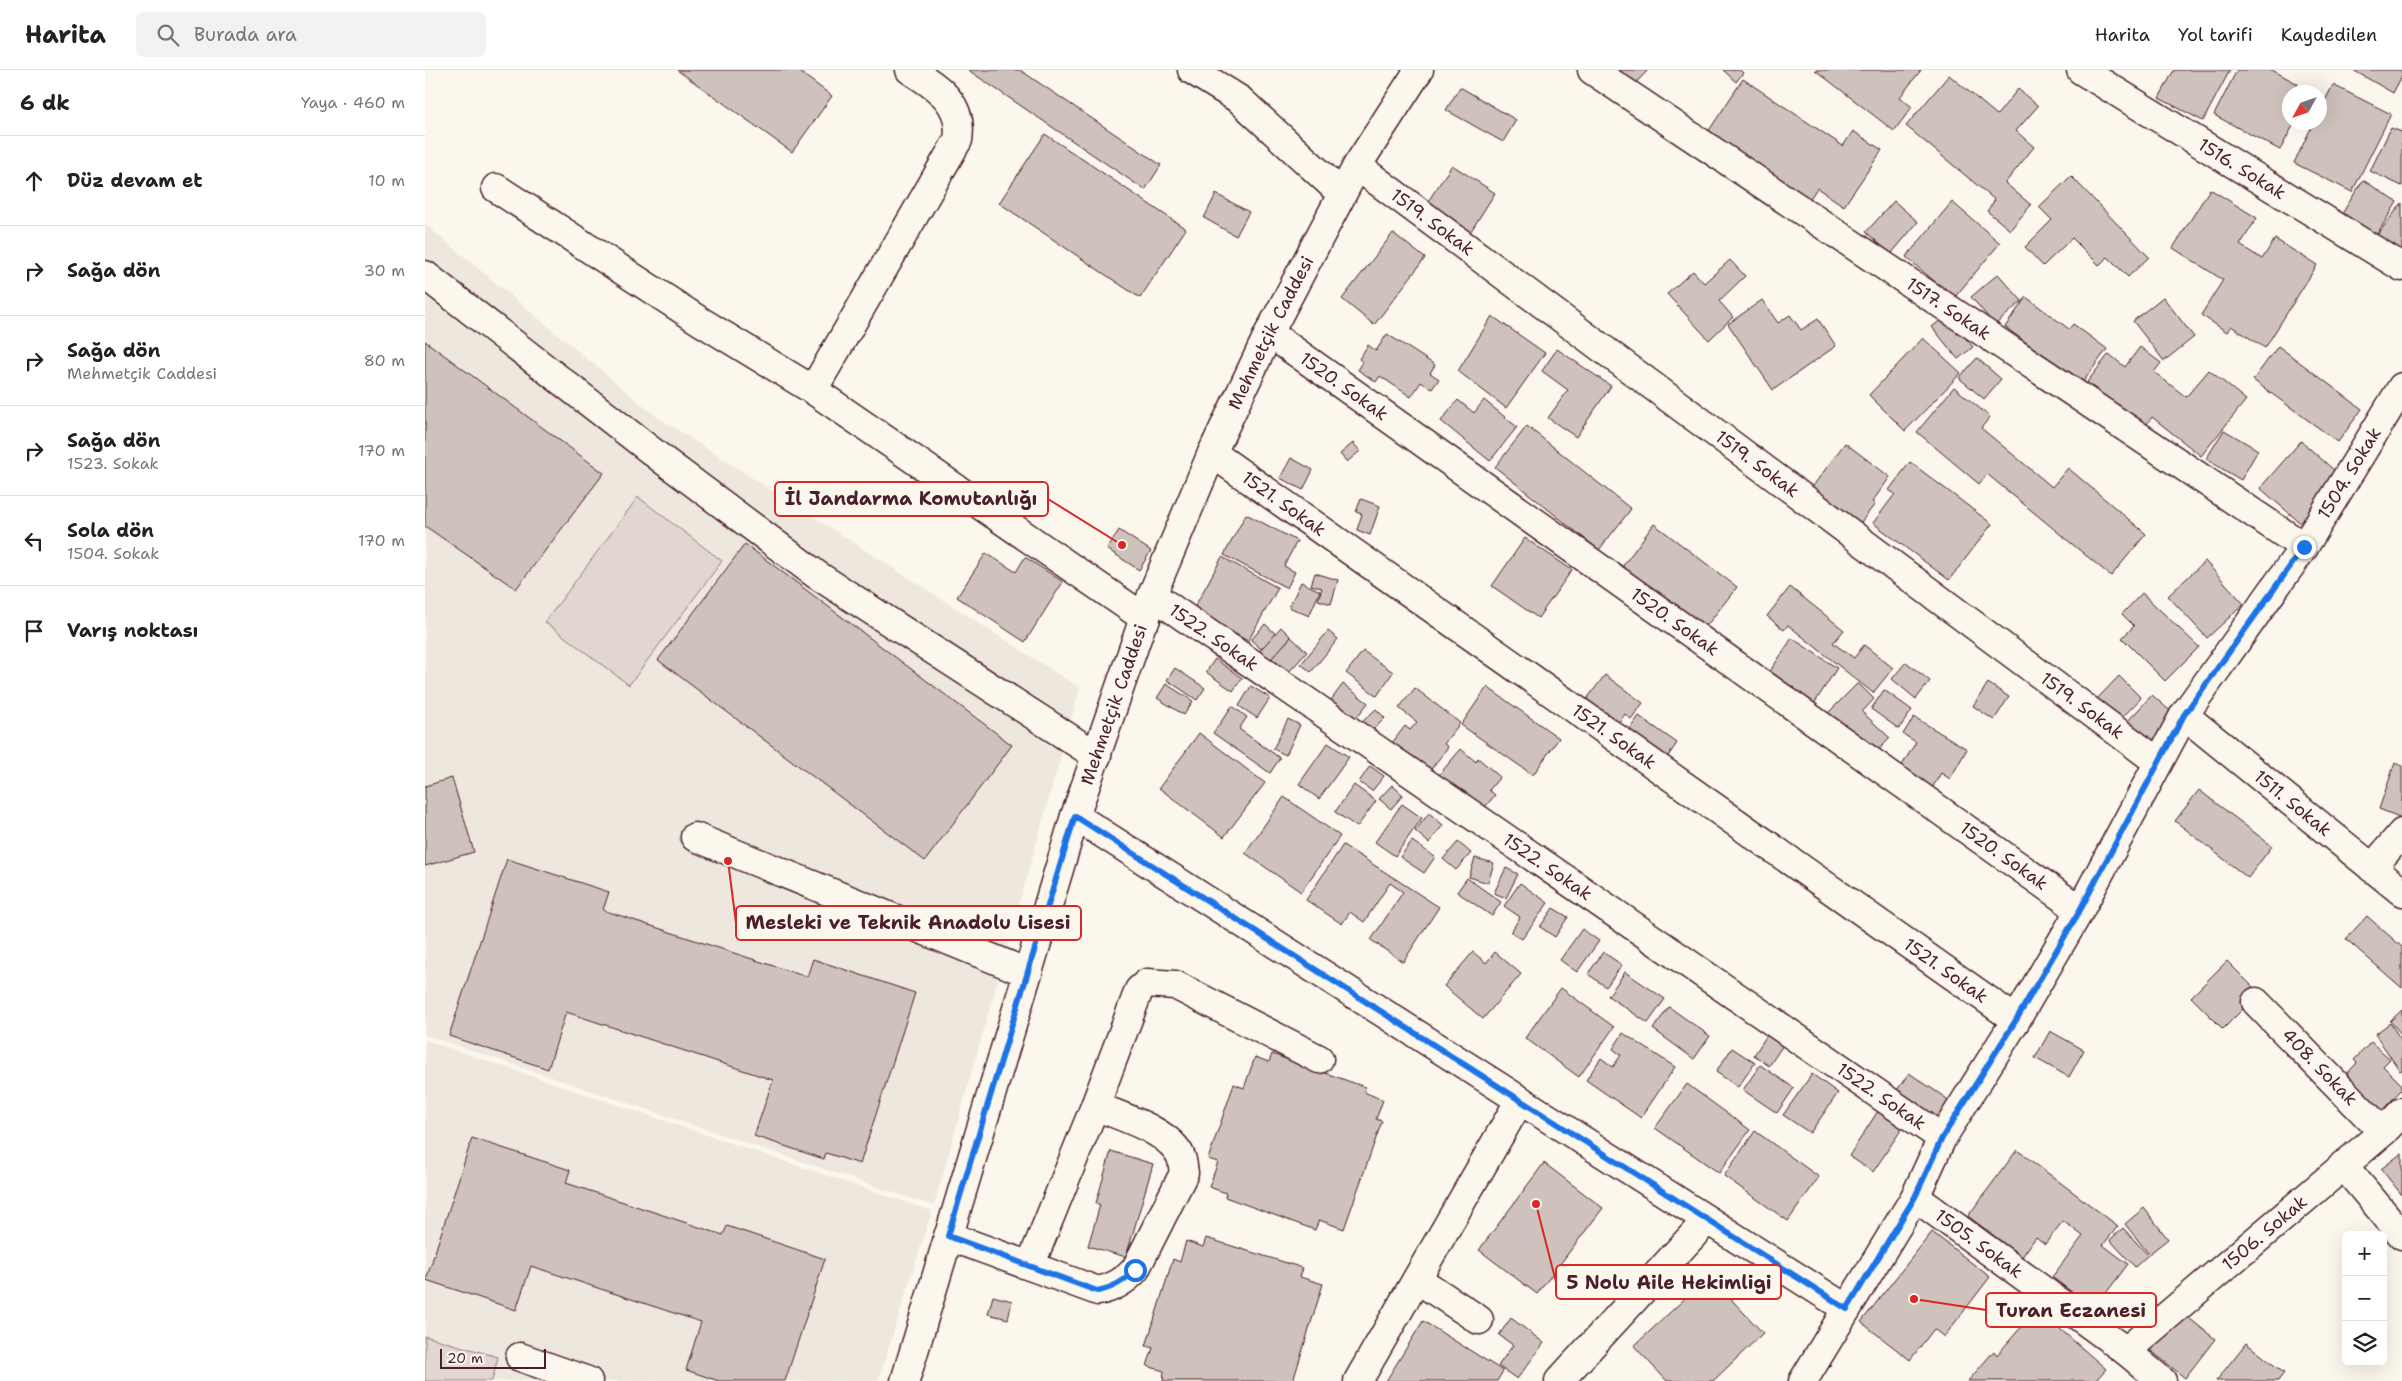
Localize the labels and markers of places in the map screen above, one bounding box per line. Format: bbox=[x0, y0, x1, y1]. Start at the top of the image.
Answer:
callout: İl Jandarma Komutanlığı bbox=[775, 482, 1048, 516]
callout: Mesleki ve Teknik Anadolu Lisesi bbox=[736, 906, 1081, 940]
callout: 5 Nolu Aile Hekimligi bbox=[1556, 1265, 1781, 1299]
callout: Turan Eczanesi bbox=[1986, 1293, 2156, 1327]

